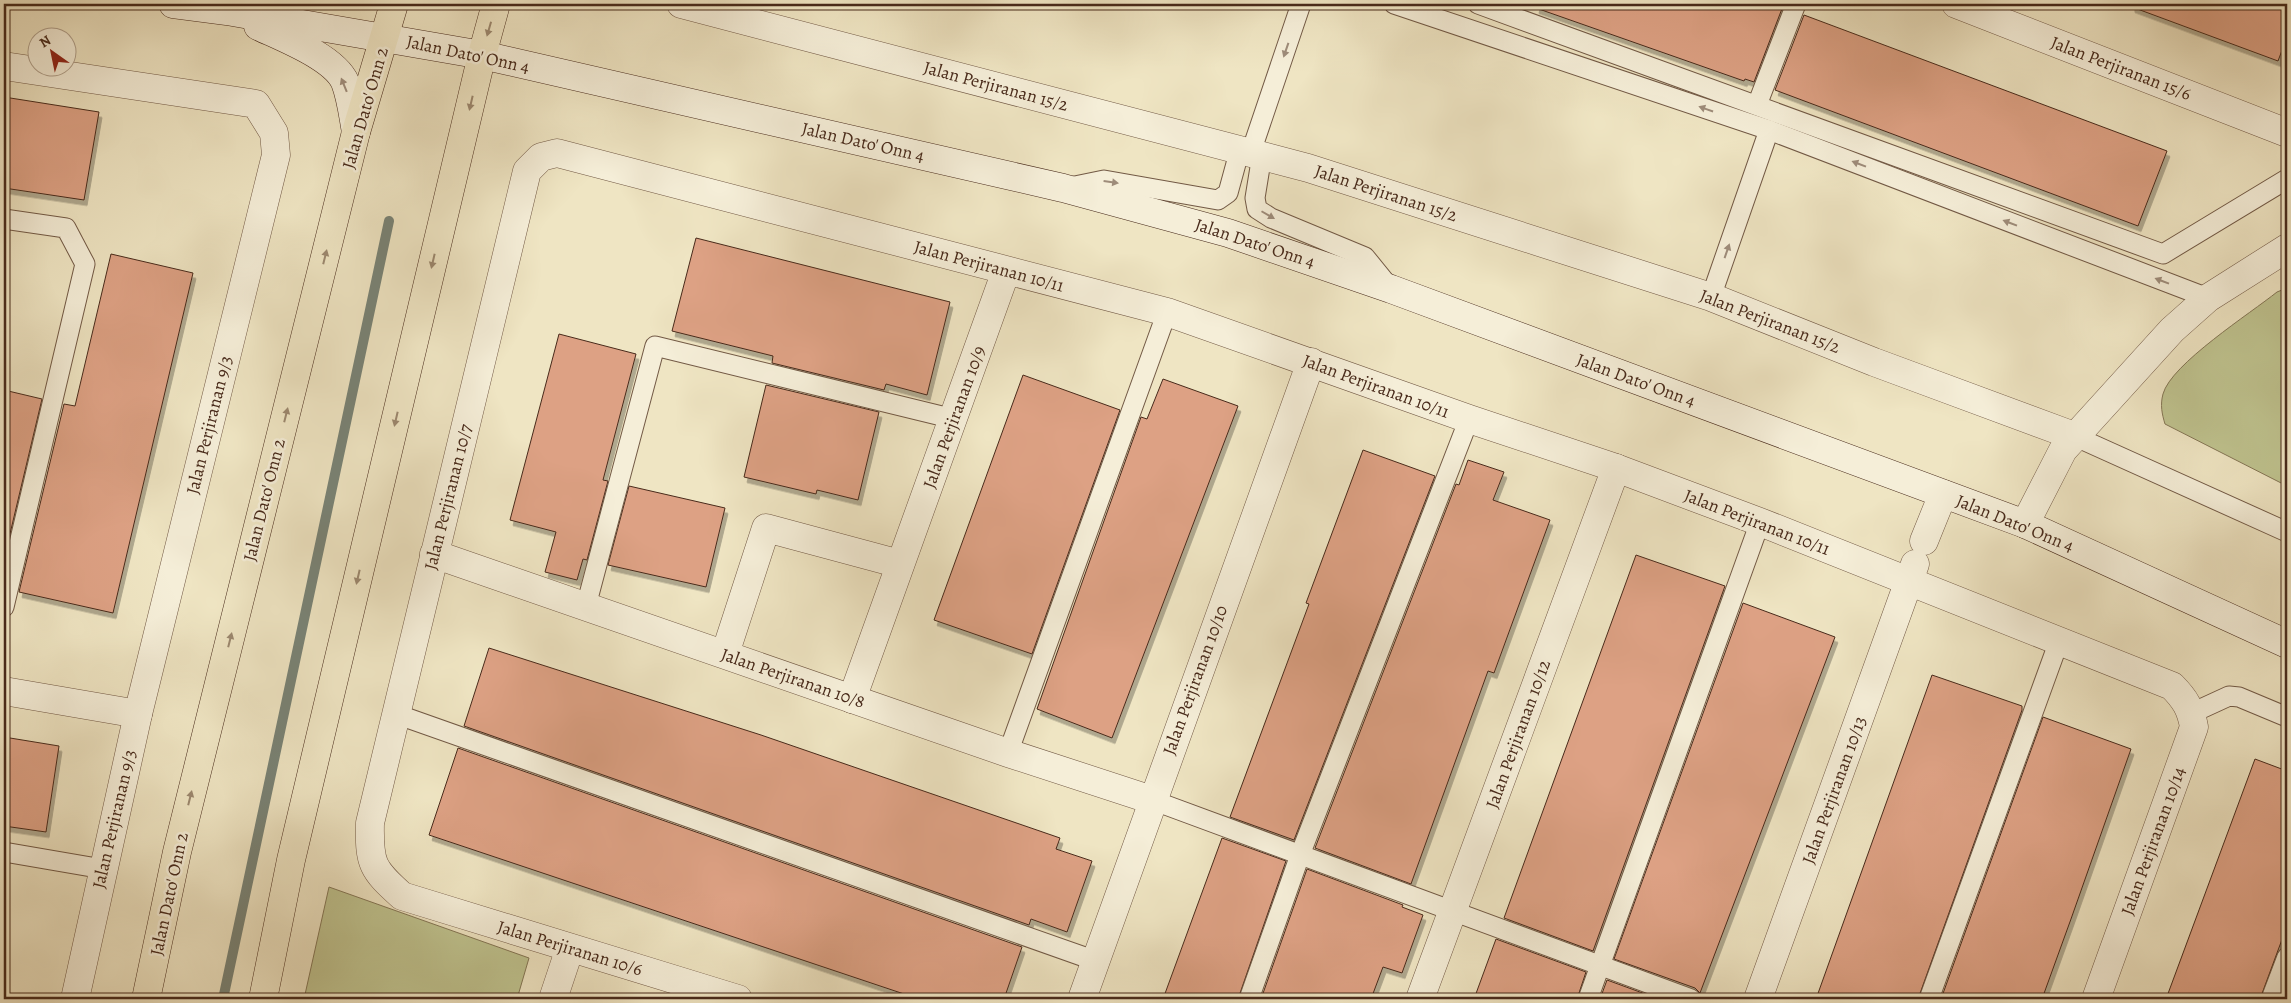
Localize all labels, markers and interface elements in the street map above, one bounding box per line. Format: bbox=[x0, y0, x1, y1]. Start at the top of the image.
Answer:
one-way arrow bbox=[485, 22, 493, 37]
north arrow bbox=[28, 28, 78, 78]
street label: Jalan Dato' Onn 4 bbox=[404, 29, 532, 79]
street label: Jalan Perjiranan 15/6 bbox=[2047, 30, 2195, 106]
text: N bbox=[36, 31, 55, 52]
one-way arrow bbox=[1281, 43, 1289, 58]
street label: Jalan Dato' Onn 2 bbox=[336, 44, 394, 172]
street label: Jalan Perjiranan 15/2 bbox=[921, 55, 1071, 117]
one-way arrow bbox=[340, 77, 348, 92]
one-way arrow bbox=[467, 95, 475, 110]
one-way arrow bbox=[1698, 105, 1713, 113]
street label: Jalan Dato' Onn 4 bbox=[799, 116, 927, 168]
street label: Jalan Perjiranan 15/2 bbox=[1312, 159, 1461, 228]
one-way arrow bbox=[1851, 160, 1866, 168]
one-way arrow bbox=[1104, 178, 1120, 186]
one-way arrow bbox=[1260, 211, 1275, 219]
street label: Jalan Dato' Onn 4 bbox=[1192, 212, 1318, 274]
one-way arrow bbox=[2003, 218, 2018, 226]
street label: Jalan Perjiranan 10/11 bbox=[911, 234, 1067, 298]
one-way arrow bbox=[1723, 243, 1731, 258]
one-way arrow bbox=[321, 249, 329, 264]
one-way arrow bbox=[429, 253, 437, 268]
one-way arrow bbox=[2154, 277, 2169, 285]
street label: Jalan Perjiranan 15/2 bbox=[1696, 283, 1844, 359]
street label: Jalan Perjiranan 10/9 bbox=[917, 342, 991, 492]
street label: Jalan Dato' Onn 4 bbox=[1573, 347, 1699, 413]
street label: Jalan Perjiranan 10/11 bbox=[1299, 348, 1453, 424]
street label: Jalan Perjiranan 9/3 bbox=[180, 353, 238, 497]
one-way arrow bbox=[282, 407, 290, 422]
one-way arrow bbox=[392, 411, 400, 426]
street label: Jalan Perjiranan 10/7 bbox=[418, 421, 478, 572]
street label: Jalan Dato' Onn 2 bbox=[237, 436, 291, 564]
street label: Jalan Perjiranan 10/11 bbox=[1681, 483, 1833, 561]
street label: Jalan Dato' Onn 4 bbox=[1953, 488, 2077, 558]
one-way arrow bbox=[354, 570, 362, 585]
street label: Jalan Perjiranan 10/10 bbox=[1157, 602, 1233, 758]
one-way arrow bbox=[226, 633, 234, 648]
street label: Jalan Perjiranan 10/8 bbox=[718, 642, 868, 714]
street label: Jalan Perjiranan 10/12 bbox=[1480, 656, 1556, 812]
street label: Jalan Perjiranan 10/13 bbox=[1796, 713, 1872, 867]
street label: Jalan Perjiranan 9/3 bbox=[86, 747, 142, 891]
street label: Jalan Perjiranan 10/14 bbox=[2115, 763, 2191, 919]
one-way arrow bbox=[186, 790, 194, 805]
street label: Jalan Dato' Onn 2 bbox=[144, 830, 194, 958]
street label: Jalan Perjiranan 10/6 bbox=[495, 915, 645, 981]

